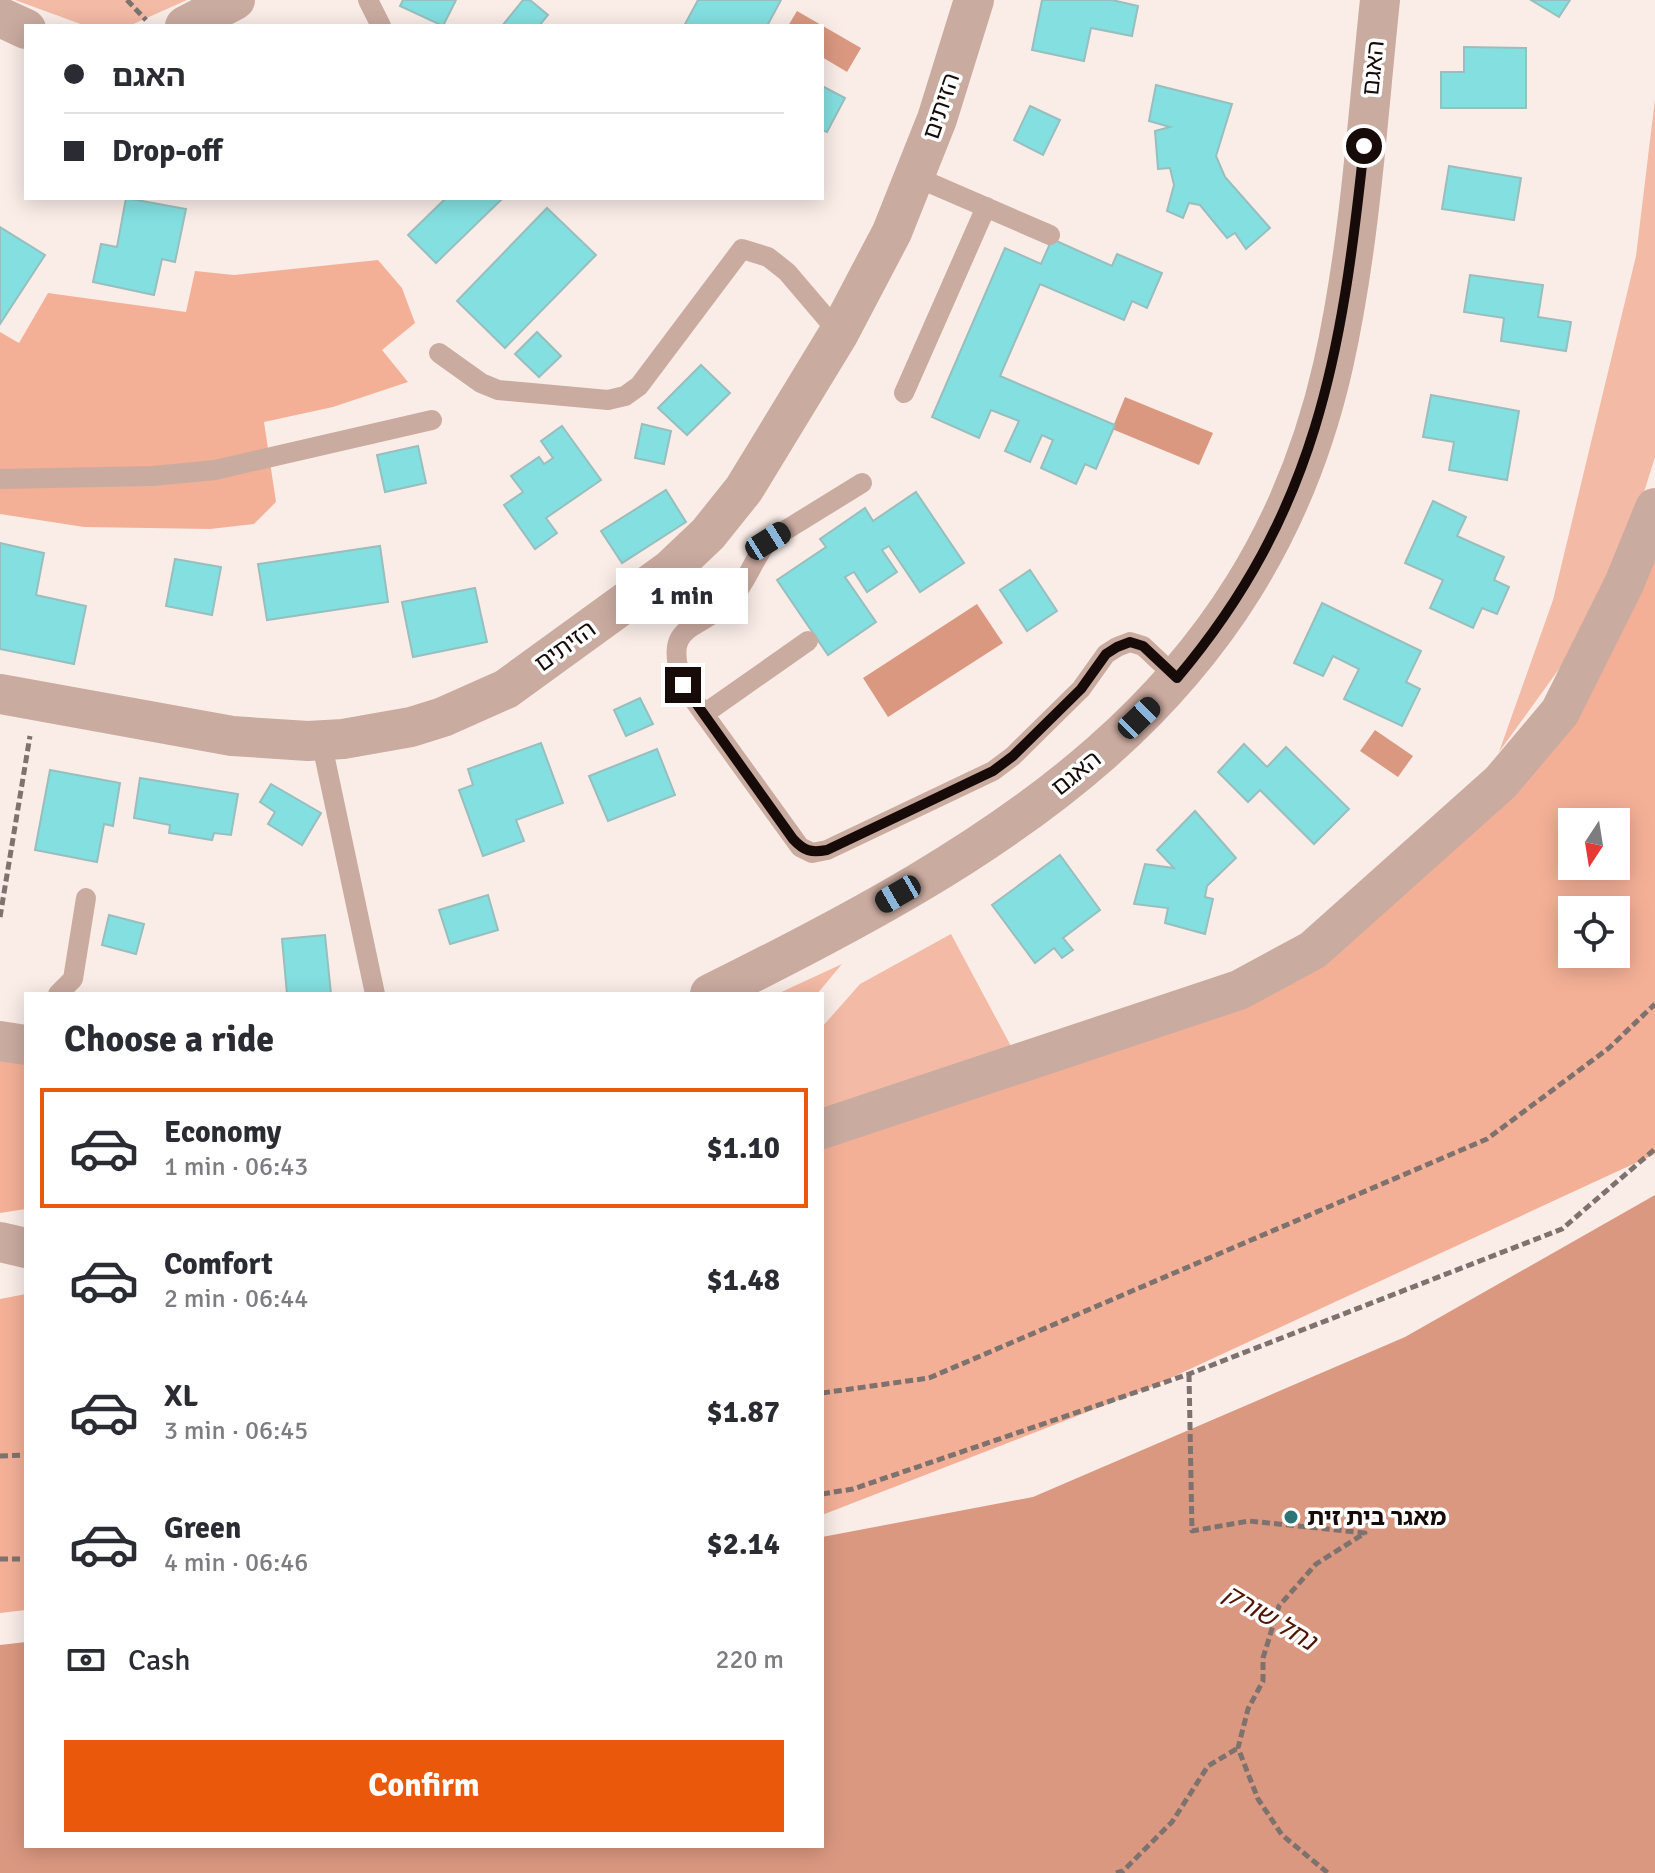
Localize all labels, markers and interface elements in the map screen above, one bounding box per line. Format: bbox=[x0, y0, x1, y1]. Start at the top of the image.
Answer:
street label: האגם bbox=[1355, 39, 1391, 97]
text: האגם bbox=[112, 58, 185, 95]
street label: הזיתים bbox=[916, 69, 966, 143]
route start bbox=[1346, 128, 1382, 164]
text: Drop-off bbox=[112, 133, 222, 170]
car bbox=[741, 518, 795, 564]
callout: 1 min bbox=[617, 569, 749, 625]
text: 1 min bbox=[651, 580, 713, 612]
street label: הזיתים bbox=[528, 614, 602, 678]
route end bbox=[665, 667, 701, 703]
car bbox=[1113, 693, 1165, 743]
street label: האגם bbox=[1045, 744, 1107, 802]
north arrow bbox=[1558, 808, 1630, 880]
map controls bbox=[1558, 808, 1630, 968]
car bbox=[871, 872, 925, 916]
button: locate bbox=[1558, 896, 1630, 968]
text: Choose a ride bbox=[64, 1017, 274, 1062]
icon: car bbox=[68, 1112, 140, 1184]
text: Economy bbox=[164, 1114, 281, 1151]
text: $1.10 bbox=[707, 1130, 780, 1167]
text: 1 min · 06:43 bbox=[164, 1151, 308, 1183]
icon: car bbox=[68, 1244, 140, 1316]
text: Comfort bbox=[164, 1246, 273, 1283]
text: $1.48 bbox=[707, 1262, 780, 1299]
text: 2 min · 06:44 bbox=[164, 1283, 308, 1315]
icon: car bbox=[68, 1376, 140, 1448]
text: XL bbox=[164, 1378, 198, 1415]
text: $1.87 bbox=[707, 1394, 780, 1431]
text: 3 min · 06:45 bbox=[164, 1415, 308, 1447]
place label: מאגר בית זית bbox=[1307, 1502, 1446, 1532]
icon: car bbox=[68, 1508, 140, 1580]
marker: מאגר בית זית bbox=[1282, 1508, 1300, 1526]
text: Green bbox=[164, 1510, 241, 1547]
text: $2.14 bbox=[707, 1526, 780, 1563]
text: 4 min · 06:46 bbox=[164, 1547, 308, 1579]
water label: נחל שורק bbox=[1217, 1578, 1324, 1659]
icon: cash bbox=[64, 1638, 108, 1682]
text: Cash bbox=[128, 1642, 191, 1679]
text: 220 m bbox=[715, 1644, 784, 1676]
button: Confirm bbox=[64, 1740, 784, 1832]

